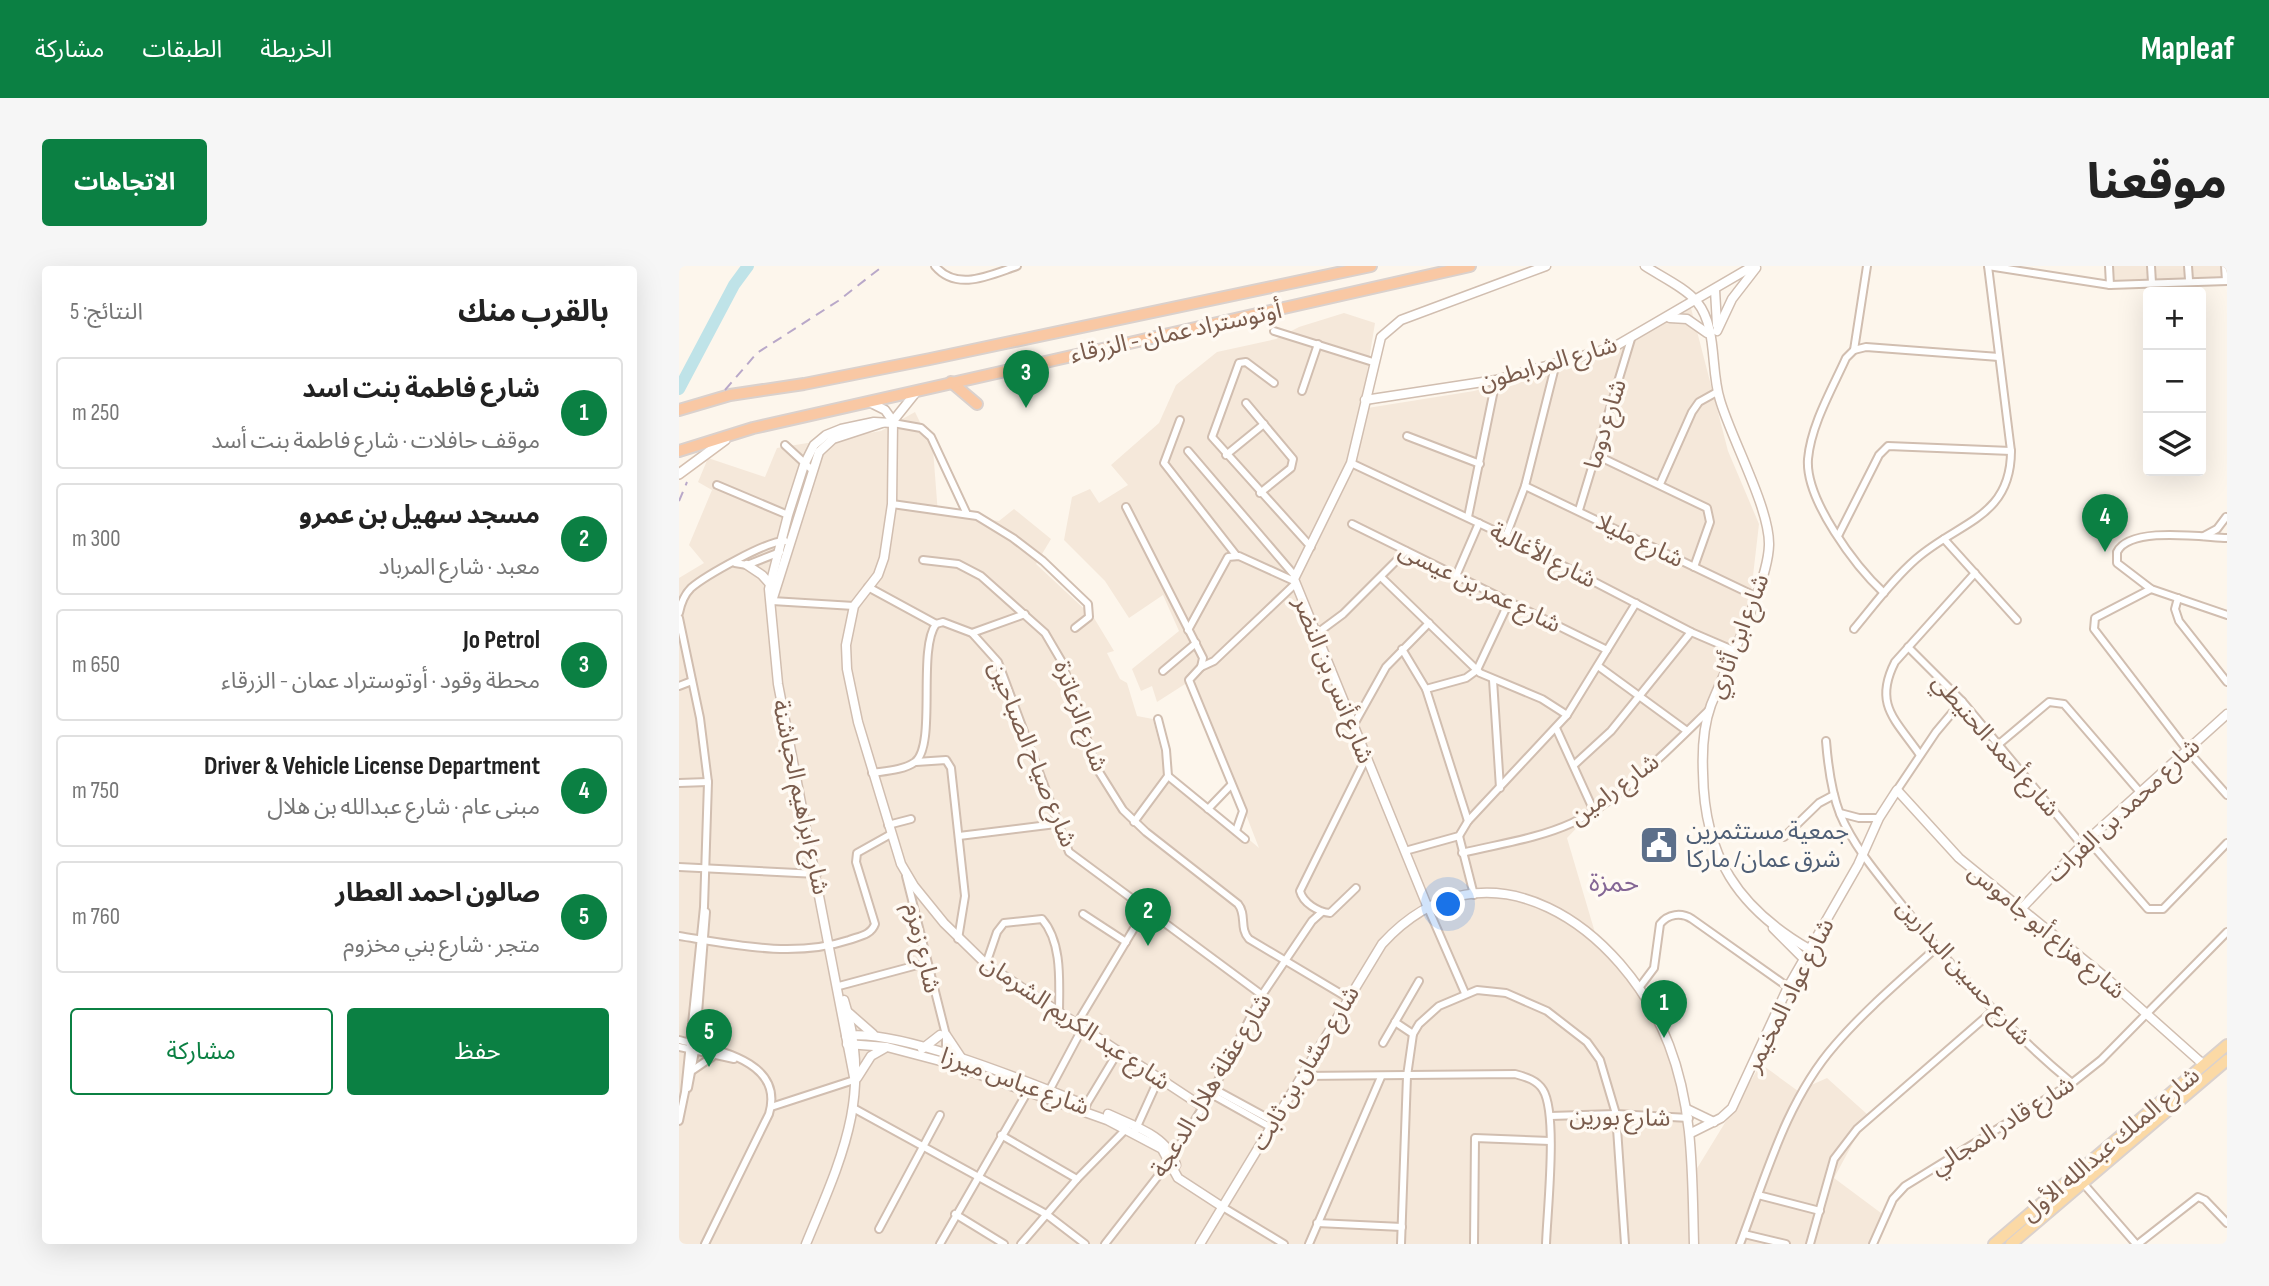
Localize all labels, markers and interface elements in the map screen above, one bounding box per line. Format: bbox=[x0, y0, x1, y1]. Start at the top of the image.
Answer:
text: Mapleaf bbox=[2141, 29, 2234, 69]
text: مشاركة bbox=[35, 35, 104, 64]
text: الطبقات bbox=[142, 35, 222, 64]
text: الخريطة bbox=[260, 35, 332, 64]
button: الاتجاهات bbox=[42, 139, 207, 226]
text: موقعنا bbox=[2087, 154, 2227, 213]
map controls bbox=[2143, 287, 2206, 476]
button: + bbox=[2143, 287, 2206, 350]
text: بالقرب منك bbox=[458, 294, 609, 330]
street label: أوتوستراد عمان - الزرقاء bbox=[1067, 294, 1285, 369]
text: النتائج: 5 bbox=[70, 298, 143, 326]
street label: شارع المرابطون bbox=[1476, 330, 1621, 399]
pin: 3 bbox=[1003, 350, 1049, 408]
button: − bbox=[2143, 350, 2206, 413]
text: شارع فاطمة بنت اسد bbox=[302, 374, 540, 405]
street label: شارع دوما bbox=[1578, 376, 1635, 473]
text: 250 m bbox=[72, 399, 119, 427]
text: 1 bbox=[579, 399, 589, 427]
button: layers bbox=[2143, 413, 2206, 476]
text: موقف حافلات · شارع فاطمة بنت أسد bbox=[211, 427, 540, 455]
pin: 4 bbox=[2082, 494, 2128, 552]
text: مسجد سهيل بن عمرو bbox=[299, 500, 540, 531]
street label: شارع مليلا bbox=[1590, 507, 1688, 576]
street label: شارع الأغالبة bbox=[1484, 516, 1601, 596]
text: 300 m bbox=[72, 525, 121, 553]
text: 2 bbox=[579, 525, 589, 553]
street label: شارع عمر بن عيسى bbox=[1393, 536, 1566, 641]
text: معبد · شارع المرباد bbox=[378, 553, 540, 581]
street label: شارع ابن أثاري bbox=[1700, 569, 1779, 704]
street label: شارع أنس بن النضر bbox=[1285, 591, 1382, 769]
text: Jo Petrol bbox=[463, 625, 540, 656]
text: 650 m bbox=[72, 651, 120, 679]
text: 3 bbox=[579, 651, 589, 679]
street label: شارع صياح الصباحين bbox=[980, 657, 1083, 852]
street label: شارع الزعاترة bbox=[1045, 657, 1114, 776]
text: محطة وقود · أوتوستراد عمان - الزرقاء bbox=[221, 667, 540, 695]
street label: شارع أحمد الحنيطي bbox=[1923, 667, 2067, 825]
street label: شارع ابراهيم الحباشنة bbox=[764, 697, 835, 898]
street label: شارع محمد بن الفرات bbox=[2041, 732, 2207, 890]
street label: شارع رامين bbox=[1564, 747, 1666, 833]
text: Driver & Vehicle License Department bbox=[204, 751, 540, 782]
text: 750 m bbox=[72, 777, 119, 805]
text: 4 bbox=[579, 777, 589, 805]
text: مبنى عام · شارع عبدالله بن هلال bbox=[267, 793, 540, 821]
place label: جمعية مستثمرين شرق عمان/ ماركا bbox=[1686, 817, 1849, 874]
public building icon: جمعية مستثمرين شرق عمان/ ماركا bbox=[1638, 824, 1680, 866]
street label: شارع هزاع أبو جاموس bbox=[1961, 856, 2132, 1007]
district label: حمزة bbox=[1589, 868, 1639, 899]
text: صالون احمد العطار bbox=[335, 878, 540, 909]
your location bbox=[1431, 887, 1465, 921]
pin: 2 bbox=[1125, 888, 1171, 946]
street label: شارع حسين البدارين bbox=[1889, 893, 2037, 1053]
street label: شارع زمزم bbox=[895, 900, 947, 996]
text: 760 m bbox=[72, 903, 120, 931]
text: 5 bbox=[579, 903, 589, 931]
street label: شارع عواد المخيمر bbox=[1738, 914, 1842, 1079]
text: متجر · شارع بني مخزوم bbox=[343, 931, 540, 959]
street label: شارع عبد الكريم الشرمان bbox=[975, 948, 1176, 1098]
pin: 1 bbox=[1641, 980, 1687, 1038]
street label: شارع حسّان بن ثابت bbox=[1245, 981, 1368, 1157]
street label: شارع عقلة هلال الدعجة bbox=[1145, 988, 1280, 1184]
button: مشاركة bbox=[70, 1008, 333, 1095]
button: حفظ bbox=[347, 1008, 609, 1095]
pin: 5 bbox=[686, 1009, 732, 1067]
street label: شارع عباس ميرزا bbox=[936, 1041, 1093, 1124]
street label: شارع الملك عبدالله الأول bbox=[2015, 1061, 2207, 1229]
street label: شارع قادر المجالي bbox=[1925, 1070, 2082, 1184]
street label: شارع بورين bbox=[1569, 1102, 1671, 1135]

